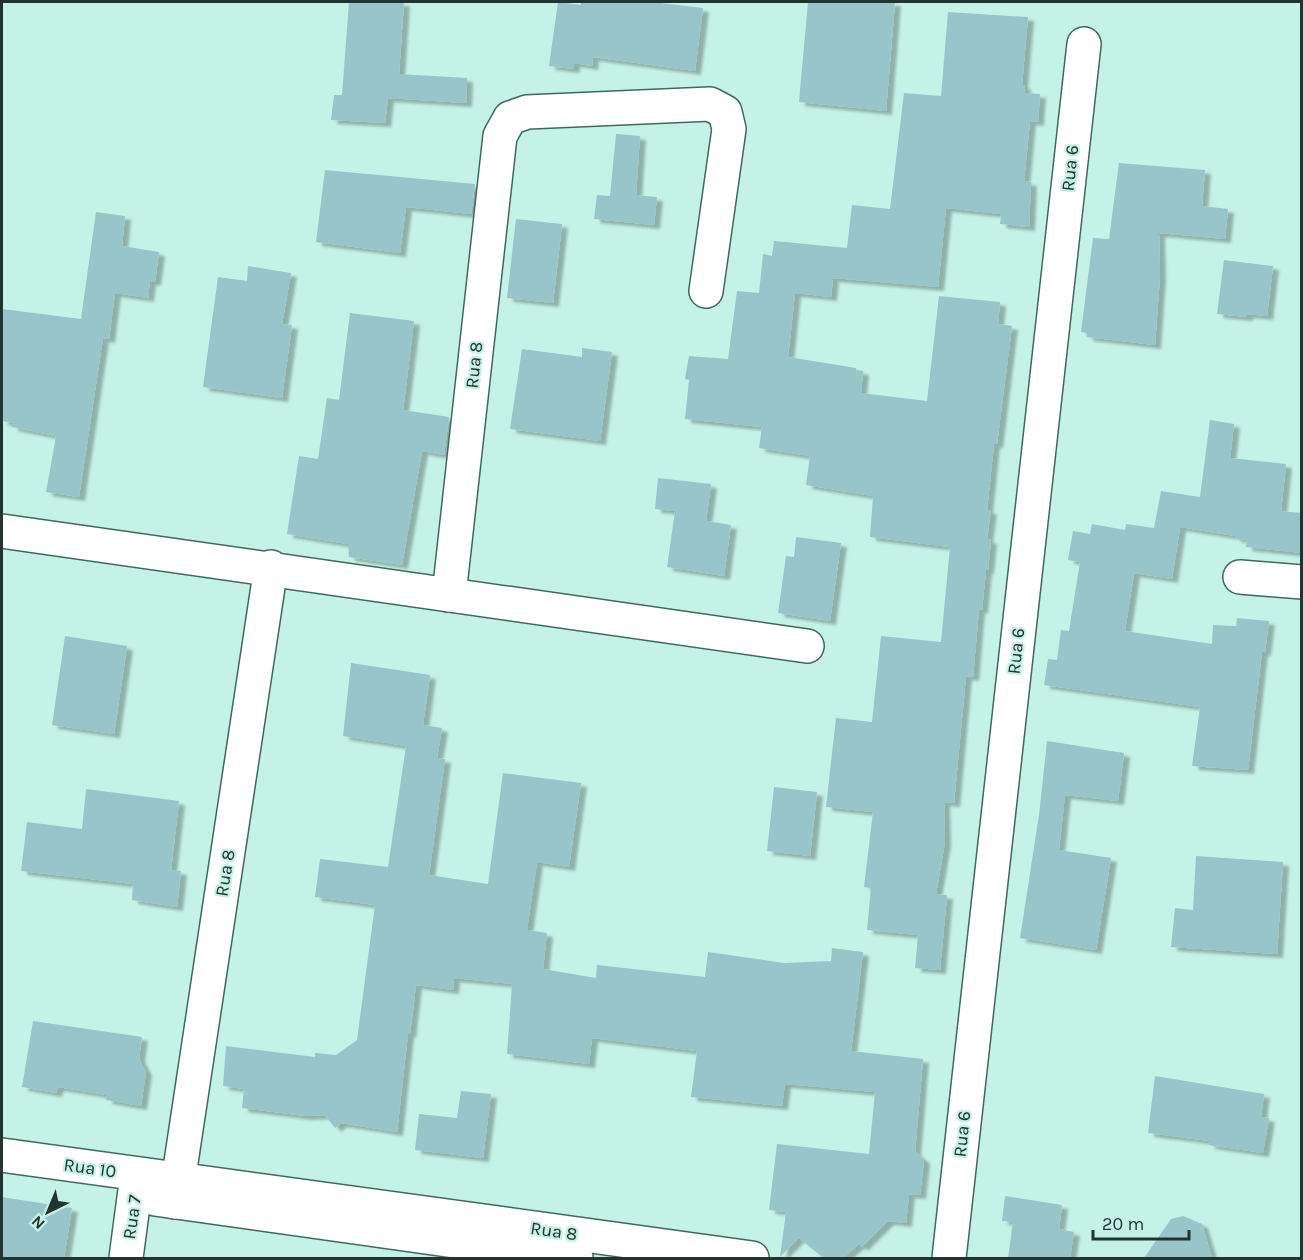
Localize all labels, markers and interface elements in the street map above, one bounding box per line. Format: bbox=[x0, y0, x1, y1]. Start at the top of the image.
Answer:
street label: Rua 6 bbox=[1057, 144, 1083, 192]
street label: Rua 8 bbox=[461, 340, 487, 390]
street label: Rua 6 bbox=[1003, 627, 1029, 675]
street label: Rua 8 bbox=[210, 848, 240, 898]
street label: Rua 6 bbox=[949, 1110, 975, 1158]
street label: Rua 10 bbox=[62, 1153, 118, 1183]
north arrow bbox=[18, 1182, 78, 1242]
street label: Rua 7 bbox=[118, 1193, 146, 1241]
scale bar bbox=[1093, 1203, 1189, 1241]
text: N bbox=[27, 1212, 49, 1233]
text: 20 m bbox=[1102, 1213, 1144, 1235]
street label: Rua 8 bbox=[529, 1217, 579, 1245]

